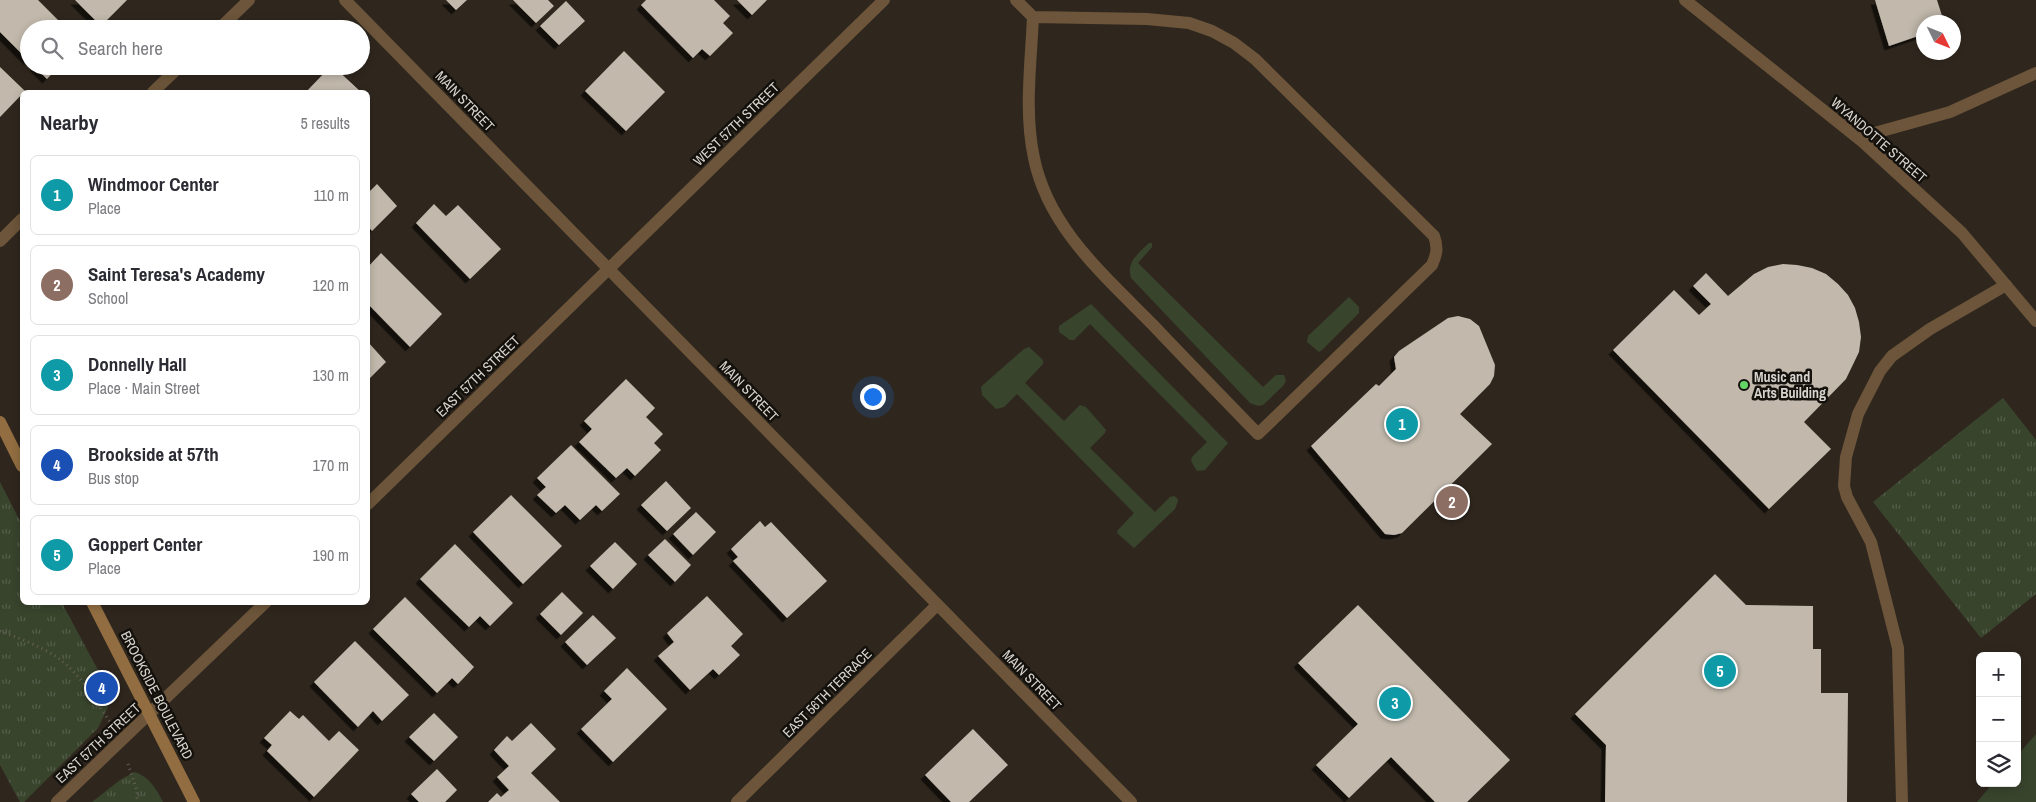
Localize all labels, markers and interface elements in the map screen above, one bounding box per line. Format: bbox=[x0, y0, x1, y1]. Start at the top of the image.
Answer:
north arrow bbox=[1916, 15, 1961, 60]
search box bbox=[20, 20, 370, 75]
icon: search bbox=[38, 34, 66, 62]
text: Search here bbox=[78, 35, 163, 61]
street label: MAIN STREET bbox=[432, 67, 498, 135]
street label: WEST 57TH STREET bbox=[689, 78, 783, 170]
street label: WYANDOTTE STREET bbox=[1827, 94, 1931, 186]
text: Nearby bbox=[40, 108, 98, 137]
text: 5 results bbox=[300, 112, 350, 134]
text: Windmoor Center bbox=[88, 171, 219, 197]
text: 1 bbox=[53, 184, 61, 206]
text: 110 m bbox=[313, 184, 349, 206]
text: Place bbox=[88, 197, 121, 219]
text: Saint Teresa's Academy bbox=[88, 261, 265, 287]
text: 2 bbox=[53, 274, 61, 296]
text: 120 m bbox=[313, 274, 349, 296]
text: School bbox=[88, 287, 128, 309]
street label: EAST 57TH STREET bbox=[432, 331, 524, 421]
text: Donnelly Hall bbox=[88, 351, 187, 377]
street label: MAIN STREET bbox=[716, 357, 782, 425]
text: 3 bbox=[53, 364, 61, 386]
text: 130 m bbox=[313, 364, 349, 386]
place label: Music and Arts Building bbox=[1754, 368, 1826, 402]
text: Place · Main Street bbox=[88, 377, 200, 399]
marker: Music and Arts Building bbox=[1738, 379, 1750, 391]
your location bbox=[860, 384, 886, 410]
pin: 1 bbox=[1386, 405, 1418, 443]
text: Brookside at 57th bbox=[88, 441, 219, 467]
text: 4 bbox=[53, 454, 61, 476]
text: 170 m bbox=[313, 454, 349, 476]
text: Bus stop bbox=[88, 467, 139, 489]
pin: 2 bbox=[1436, 483, 1468, 521]
text: Goppert Center bbox=[88, 531, 202, 557]
text: 5 bbox=[53, 544, 61, 566]
text: 190 m bbox=[313, 544, 349, 566]
text: Place bbox=[88, 557, 121, 579]
street label: BROOKSIDE BOULEVARD bbox=[117, 628, 197, 762]
street label: EAST 56TH TERRACE bbox=[779, 645, 875, 741]
street label: MAIN STREET bbox=[999, 646, 1065, 714]
pin: 5 bbox=[1704, 652, 1736, 690]
map controls bbox=[1976, 652, 2021, 787]
button: + bbox=[1976, 652, 2021, 697]
pin: 4 bbox=[86, 669, 118, 707]
pin: 3 bbox=[1379, 684, 1411, 722]
button: − bbox=[1976, 697, 2021, 742]
street label: EAST 57TH STREET bbox=[52, 699, 144, 787]
button: layers bbox=[1976, 742, 2021, 787]

